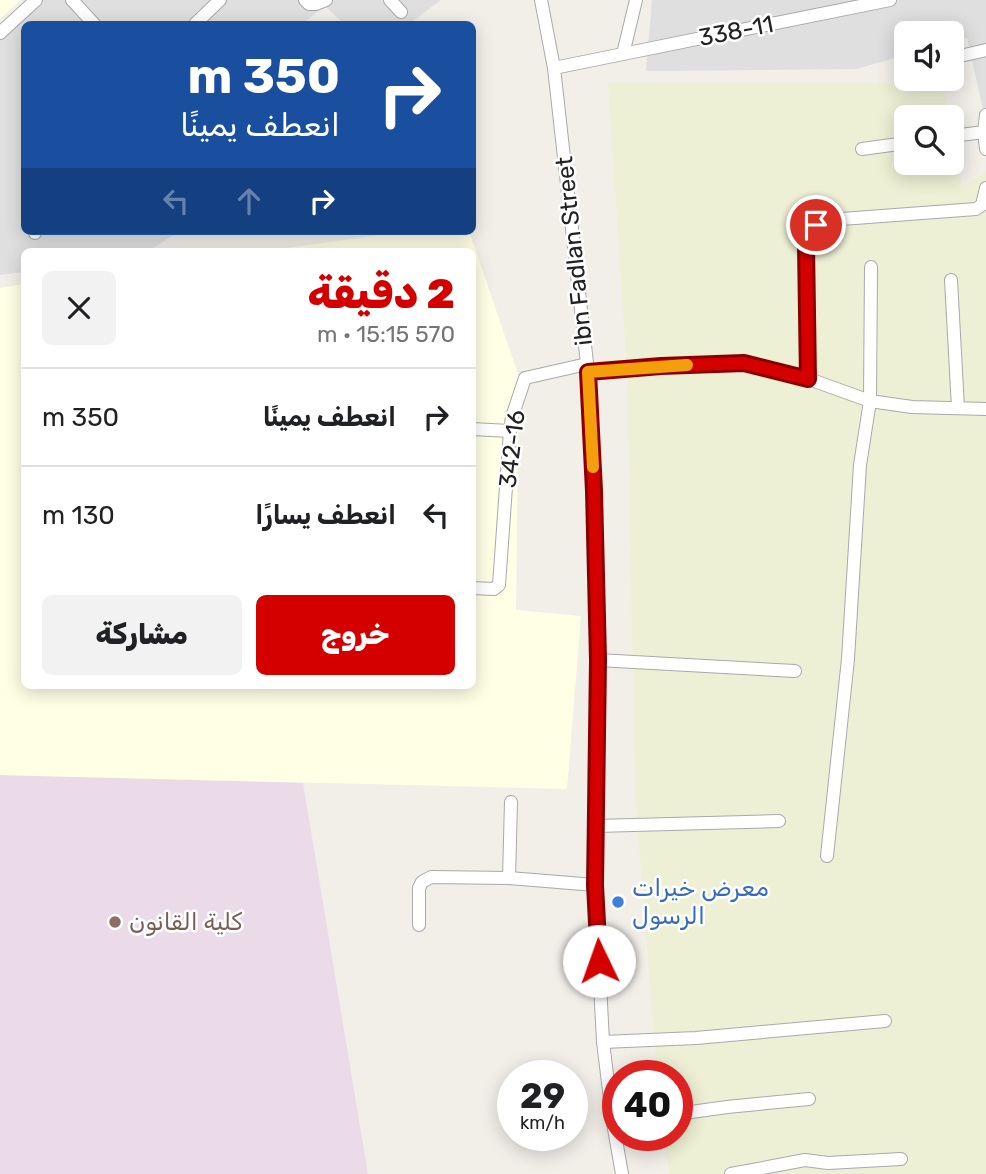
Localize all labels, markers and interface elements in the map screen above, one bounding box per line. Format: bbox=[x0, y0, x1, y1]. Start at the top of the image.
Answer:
street label: 338-11 bbox=[696, 10, 776, 52]
map controls bbox=[894, 21, 964, 175]
button: sound bbox=[894, 21, 964, 91]
text: 350 m bbox=[187, 47, 340, 105]
icon: right bbox=[364, 49, 455, 140]
button: search bbox=[894, 105, 964, 175]
text: انعطف يمينًا bbox=[180, 106, 340, 144]
street label: ibn Fadlan Street bbox=[550, 155, 598, 347]
icon: left bbox=[157, 182, 195, 220]
icon: ahead bbox=[230, 182, 268, 220]
icon: right bbox=[303, 182, 341, 220]
pin bbox=[786, 195, 846, 255]
icon: arrive bbox=[797, 206, 835, 244]
text: 2 دقيقة bbox=[308, 269, 455, 319]
button: close bbox=[42, 271, 116, 345]
text: 570 m · 15:15 bbox=[317, 320, 455, 348]
icon: right bbox=[417, 398, 455, 436]
text: 350 m bbox=[42, 402, 119, 433]
text: انعطف يمينًا bbox=[263, 402, 396, 433]
street label: 342-16 bbox=[493, 408, 531, 490]
icon: left bbox=[417, 496, 455, 534]
text: 130 m bbox=[42, 500, 115, 531]
text: انعطف يسارًا bbox=[255, 500, 396, 531]
button: مشاركة bbox=[42, 595, 242, 675]
button: خروج bbox=[256, 595, 455, 675]
place label: معرض خيرات الرسول bbox=[632, 874, 769, 930]
marker: معرض خيرات الرسول bbox=[610, 894, 626, 910]
place label: كلية القانون bbox=[129, 908, 242, 936]
marker: كلية القانون bbox=[107, 914, 123, 930]
position arrow bbox=[562, 924, 636, 998]
speed limit sign: 40 bbox=[602, 1060, 693, 1151]
text: 29 bbox=[520, 1075, 565, 1117]
text: km/h bbox=[520, 1112, 565, 1134]

